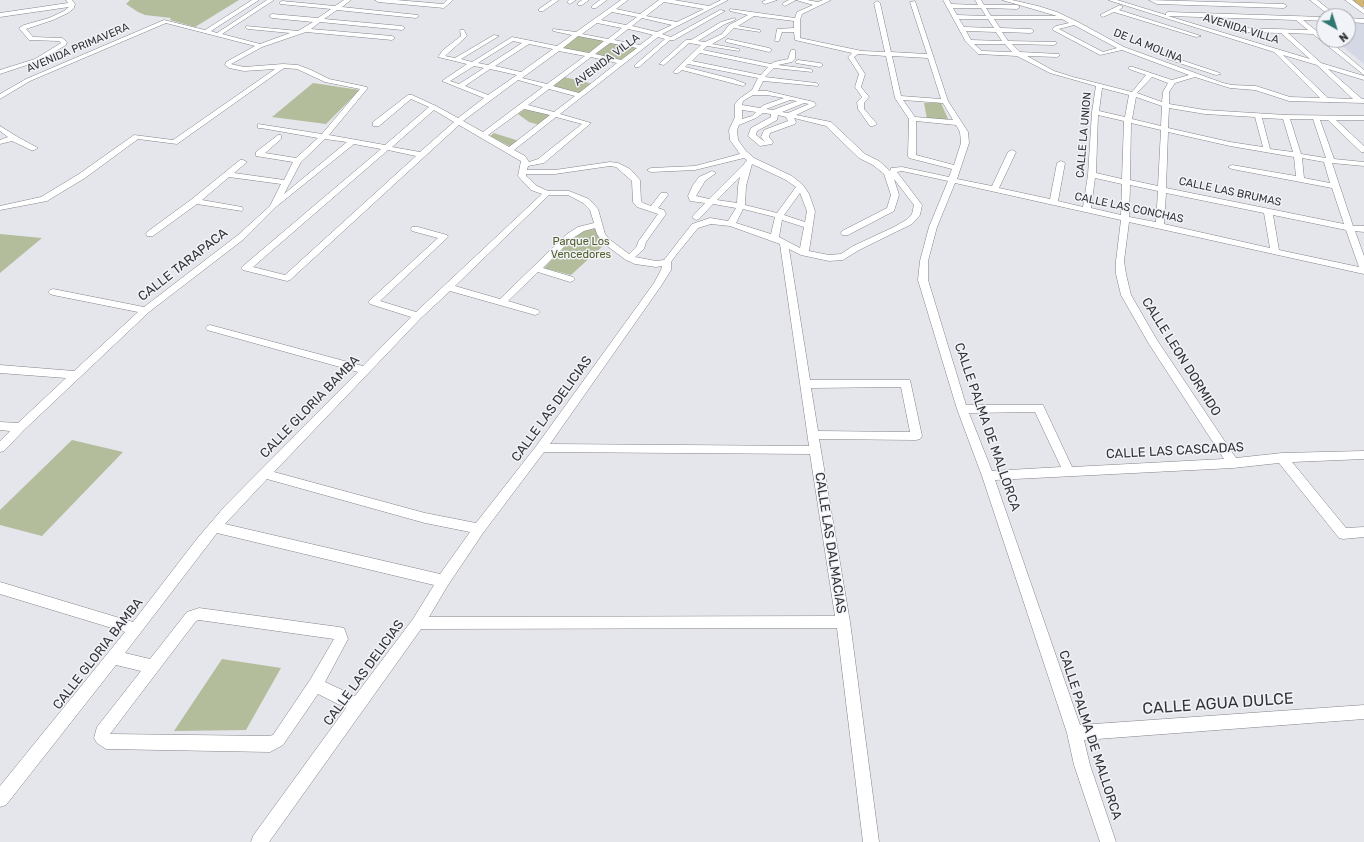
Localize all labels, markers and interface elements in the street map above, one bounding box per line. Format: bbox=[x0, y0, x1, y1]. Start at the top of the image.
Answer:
north arrow bbox=[1316, 8, 1356, 48]
street label: AVENIDA VILLA bbox=[1201, 11, 1281, 47]
street label: AVENIDA PRIMAVERA bbox=[25, 20, 131, 76]
street label: DE LA MOLINA bbox=[1111, 26, 1185, 66]
text: N bbox=[1336, 29, 1350, 44]
street label: AVENIDA VILLA bbox=[572, 31, 642, 89]
street label: CALLE LA UNION bbox=[1074, 92, 1094, 178]
street label: CALLE LAS BRUMAS bbox=[1178, 175, 1282, 209]
street label: CALLE LAS CONCHAS bbox=[1073, 190, 1185, 226]
street label: CALLE TARAPACA bbox=[135, 225, 231, 305]
park label: Parque Los Vencedores bbox=[551, 235, 611, 261]
street label: CALLE LEON DORMIDO bbox=[1138, 295, 1224, 419]
street label: CALLE PALMA DE MALLORCA bbox=[951, 341, 1023, 513]
street label: CALLE GLORIA BAMBA bbox=[257, 352, 363, 462]
street label: CALLE LAS DELICIAS bbox=[508, 353, 596, 465]
street label: CALLE LAS CASCADAS bbox=[1106, 440, 1244, 462]
street label: CALLE LAS DALMACIAS bbox=[811, 471, 849, 615]
street label: CALLE GLORIA BAMBA bbox=[50, 595, 146, 713]
street label: CALLE LAS DELICIAS bbox=[320, 617, 408, 729]
street label: CALLE PALMA DE MALLORCA bbox=[1055, 648, 1125, 822]
street label: CALLE AGUA DULCE bbox=[1142, 689, 1294, 719]

